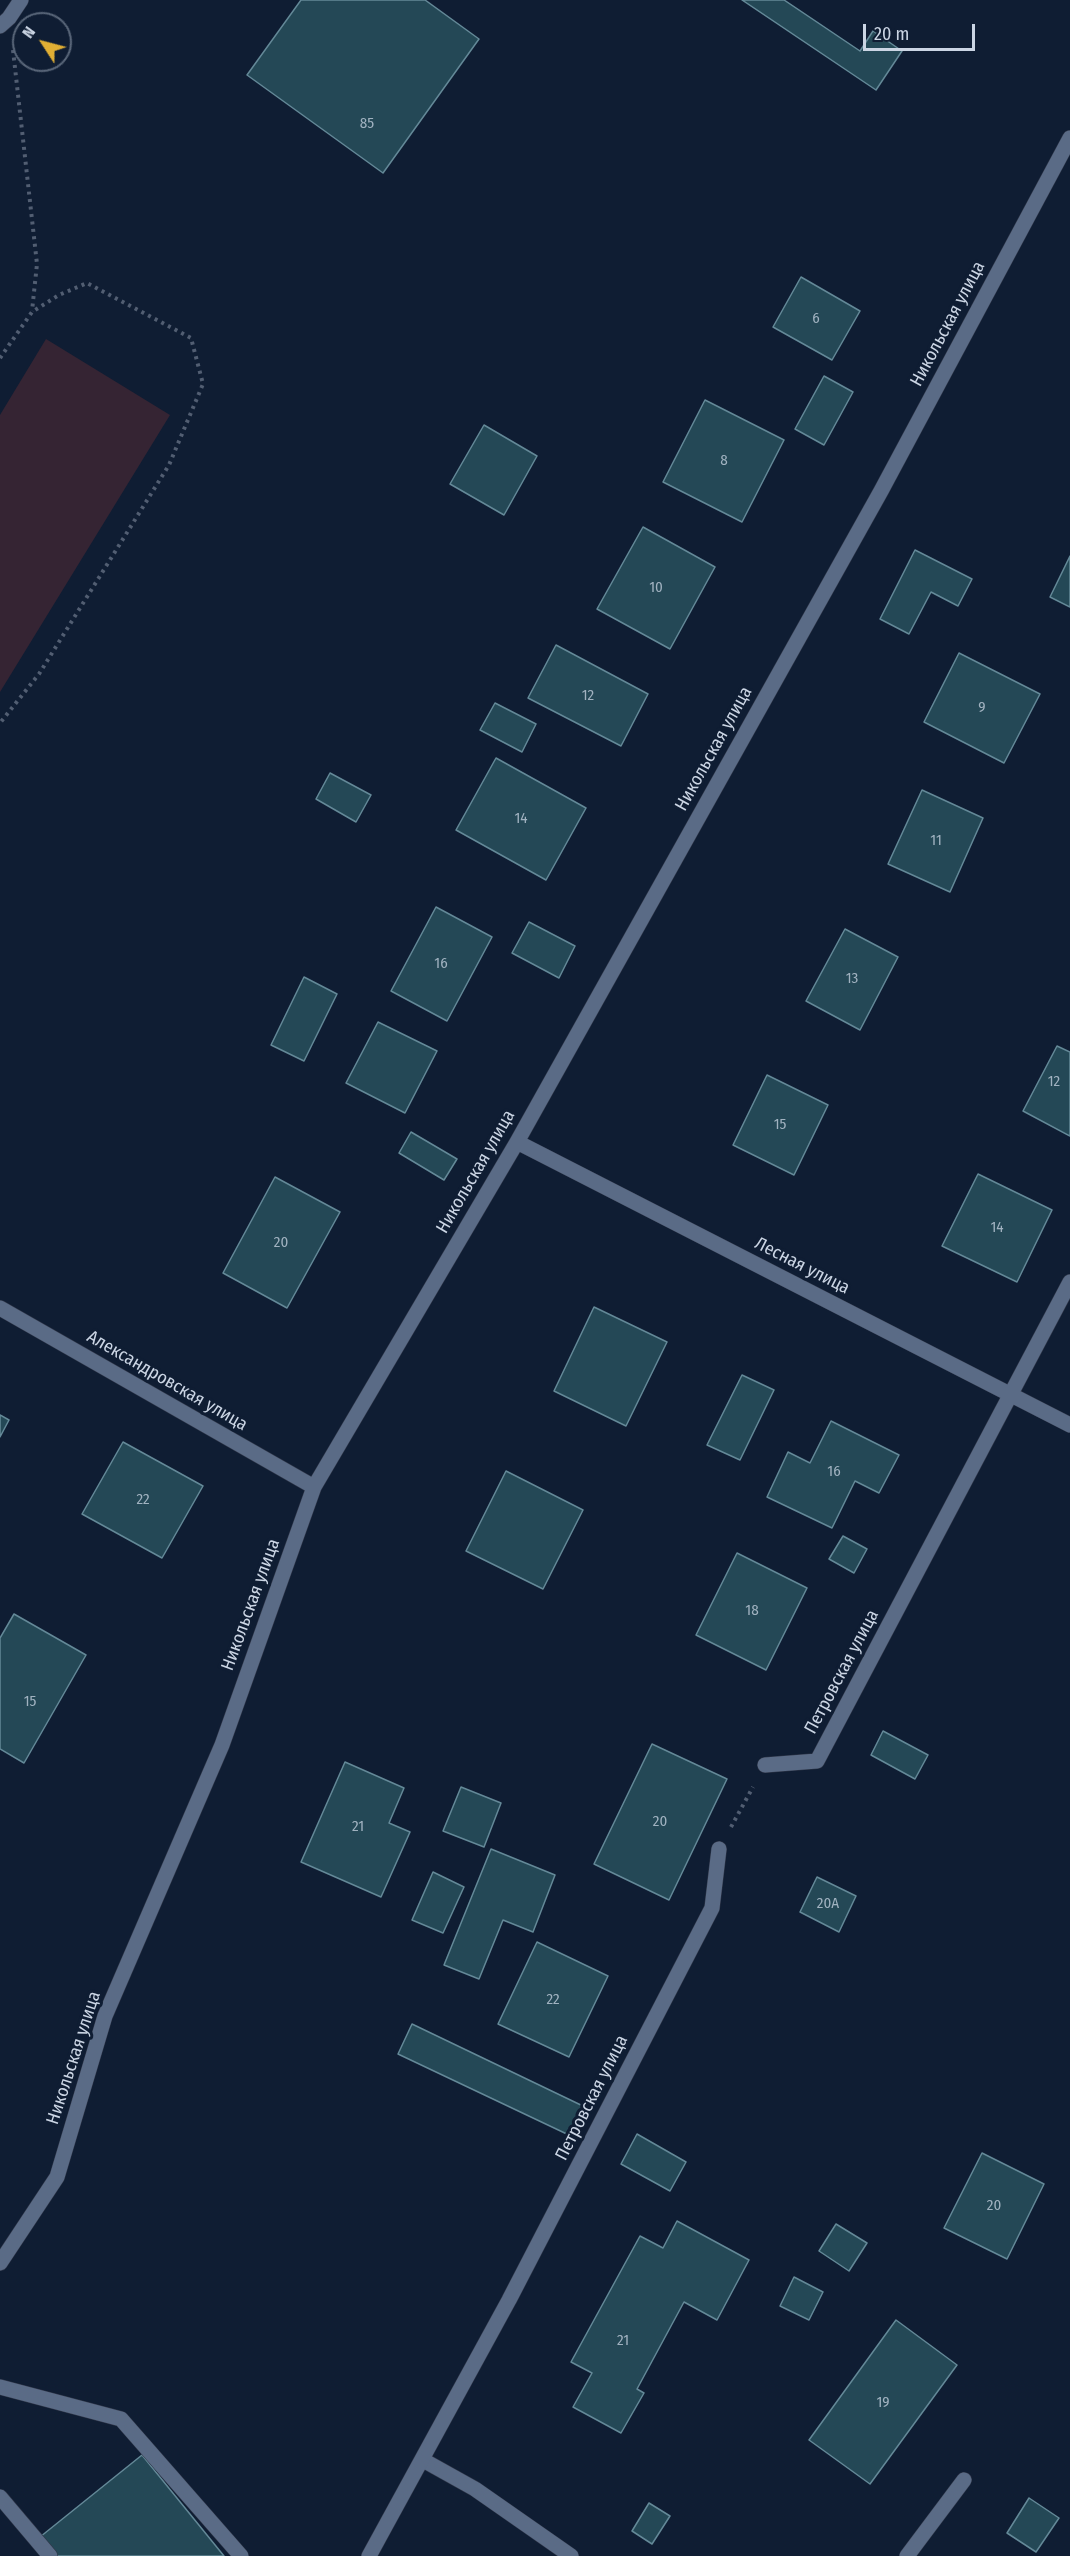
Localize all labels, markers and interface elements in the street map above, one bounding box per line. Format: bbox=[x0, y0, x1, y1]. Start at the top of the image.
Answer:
north arrow bbox=[12, 12, 72, 72]
scale bar bbox=[866, 12, 978, 50]
text: N bbox=[18, 23, 39, 42]
text: 20 m bbox=[874, 23, 909, 45]
house number: 85 bbox=[360, 115, 374, 133]
street label: Никольская улица bbox=[906, 258, 990, 390]
house number: 6 bbox=[812, 310, 820, 328]
house number: 8 bbox=[720, 452, 728, 470]
house number: 10 bbox=[649, 579, 663, 597]
street label: Никольская улица bbox=[671, 683, 757, 815]
house number: 12 bbox=[582, 687, 594, 705]
house number: 9 bbox=[978, 699, 986, 717]
house number: 14 bbox=[514, 810, 528, 828]
house number: 11 bbox=[930, 832, 942, 850]
house number: 16 bbox=[434, 955, 448, 973]
house number: 13 bbox=[846, 970, 858, 988]
house number: 12 bbox=[1048, 1073, 1060, 1091]
street label: Никольская улица bbox=[432, 1107, 520, 1237]
house number: 15 bbox=[774, 1116, 786, 1134]
house number: 14 bbox=[990, 1219, 1004, 1237]
street label: Лесная улица bbox=[751, 1233, 853, 1299]
house number: 20 bbox=[274, 1234, 288, 1252]
street label: Александровская улица bbox=[83, 1326, 251, 1436]
house number: 16 bbox=[827, 1463, 841, 1481]
house number: 22 bbox=[136, 1491, 150, 1509]
street label: Никольская улица bbox=[217, 1536, 285, 1674]
house number: 18 bbox=[745, 1602, 759, 1620]
street label: Петровская улица bbox=[800, 1606, 884, 1738]
house number: 15 bbox=[24, 1693, 36, 1711]
house number: 20 bbox=[653, 1813, 667, 1831]
house number: 21 bbox=[352, 1818, 364, 1836]
house number: 20А bbox=[817, 1895, 839, 1913]
street label: Никольская улица bbox=[42, 1989, 106, 2127]
house number: 22 bbox=[546, 1991, 560, 2009]
street label: Петровская улица bbox=[551, 2032, 633, 2164]
house number: 20 bbox=[987, 2197, 1001, 2215]
house number: 21 bbox=[617, 2332, 629, 2350]
house number: 19 bbox=[876, 2394, 890, 2412]

